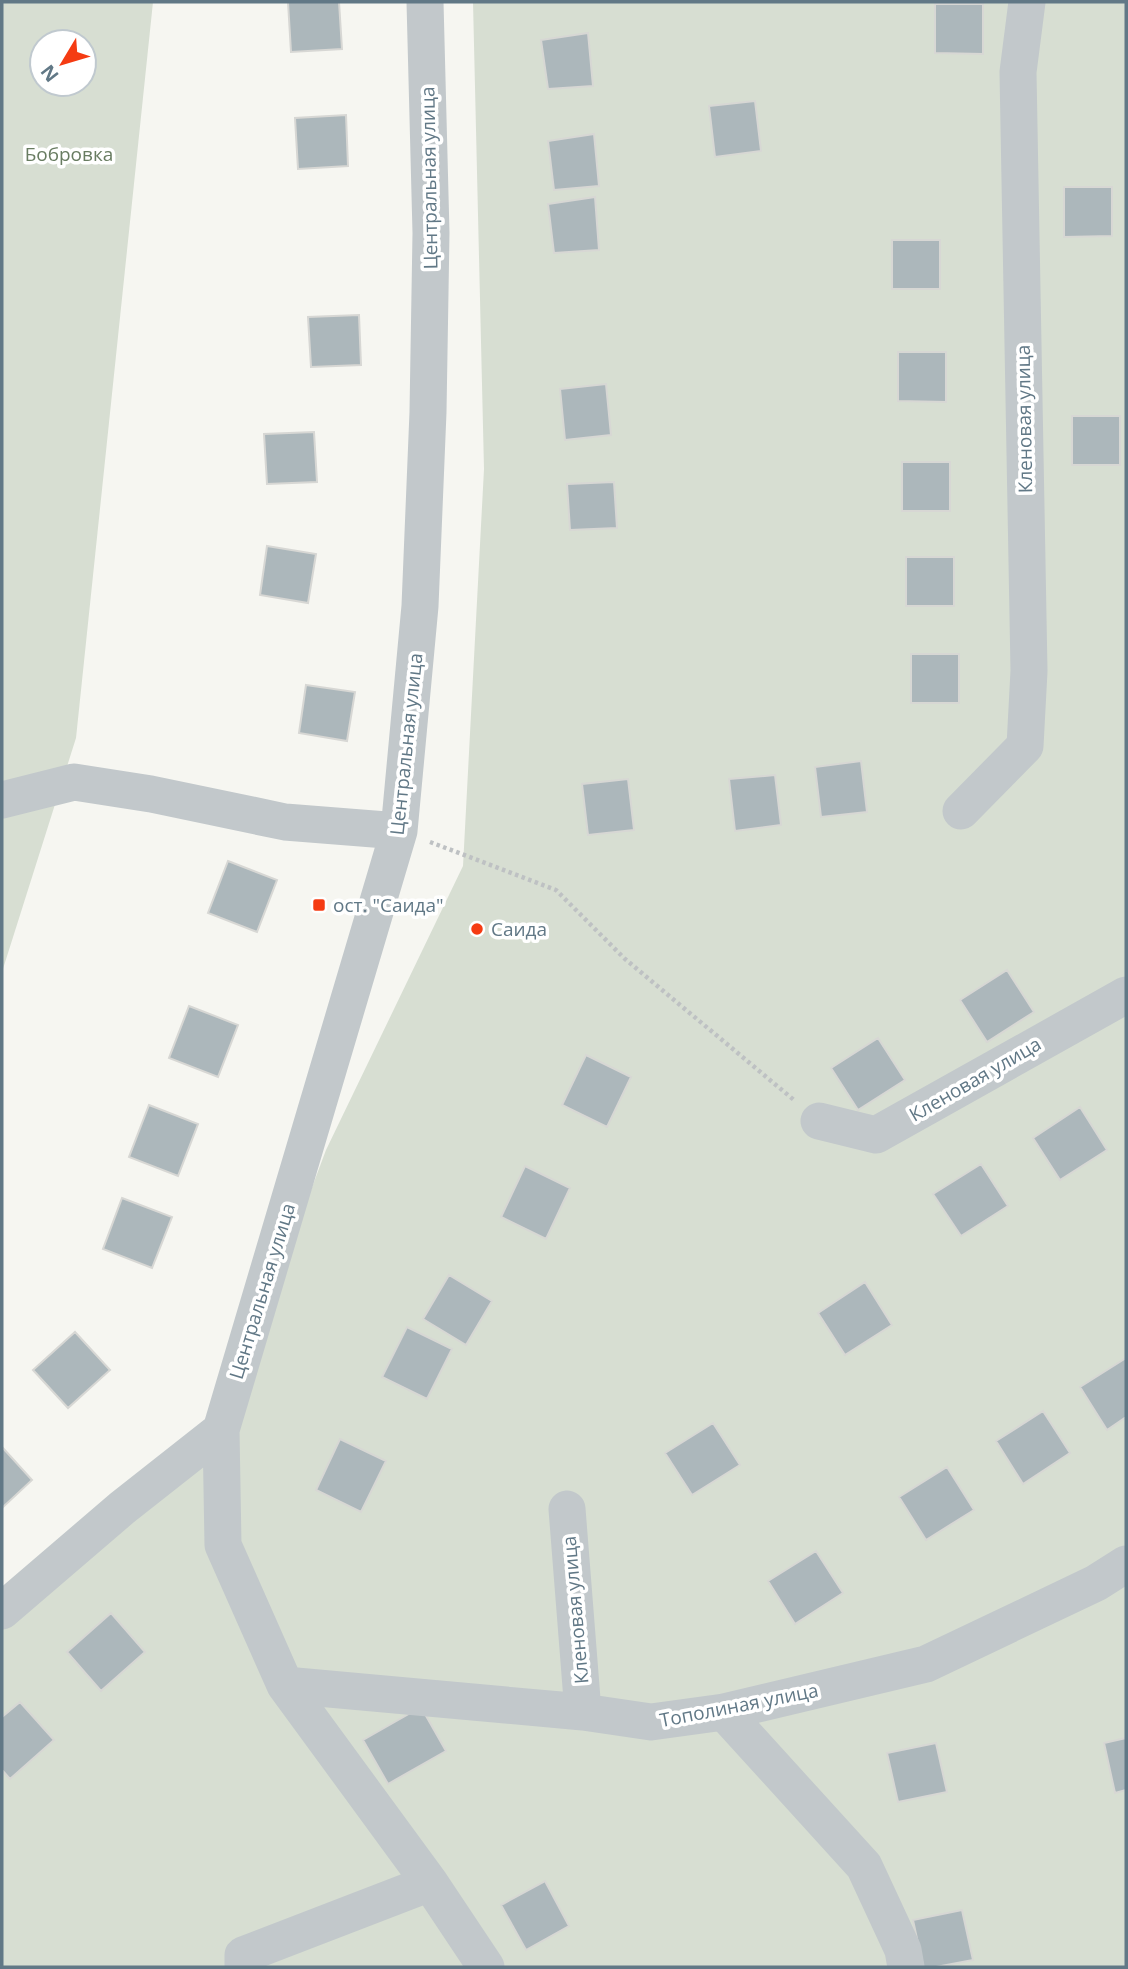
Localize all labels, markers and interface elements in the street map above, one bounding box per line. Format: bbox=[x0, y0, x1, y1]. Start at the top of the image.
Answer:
north arrow bbox=[28, 28, 98, 98]
text: N bbox=[35, 59, 65, 88]
street label: Центральная улица bbox=[414, 86, 444, 270]
park label: Бобровка bbox=[25, 141, 113, 167]
street label: Кленовая улица bbox=[1010, 345, 1038, 493]
street label: Центральная улица bbox=[384, 652, 428, 836]
place label: ост. "Саида" bbox=[333, 892, 444, 918]
marker: ост. "Саида" bbox=[311, 897, 327, 913]
place label: Саида bbox=[491, 916, 547, 942]
marker: Саида bbox=[469, 921, 485, 937]
street label: Кленовая улица bbox=[904, 1031, 1046, 1127]
street label: Центральная улица bbox=[223, 1200, 301, 1382]
street label: Кленовая улица bbox=[556, 1535, 594, 1685]
street label: Тополиная улица bbox=[657, 1677, 821, 1733]

